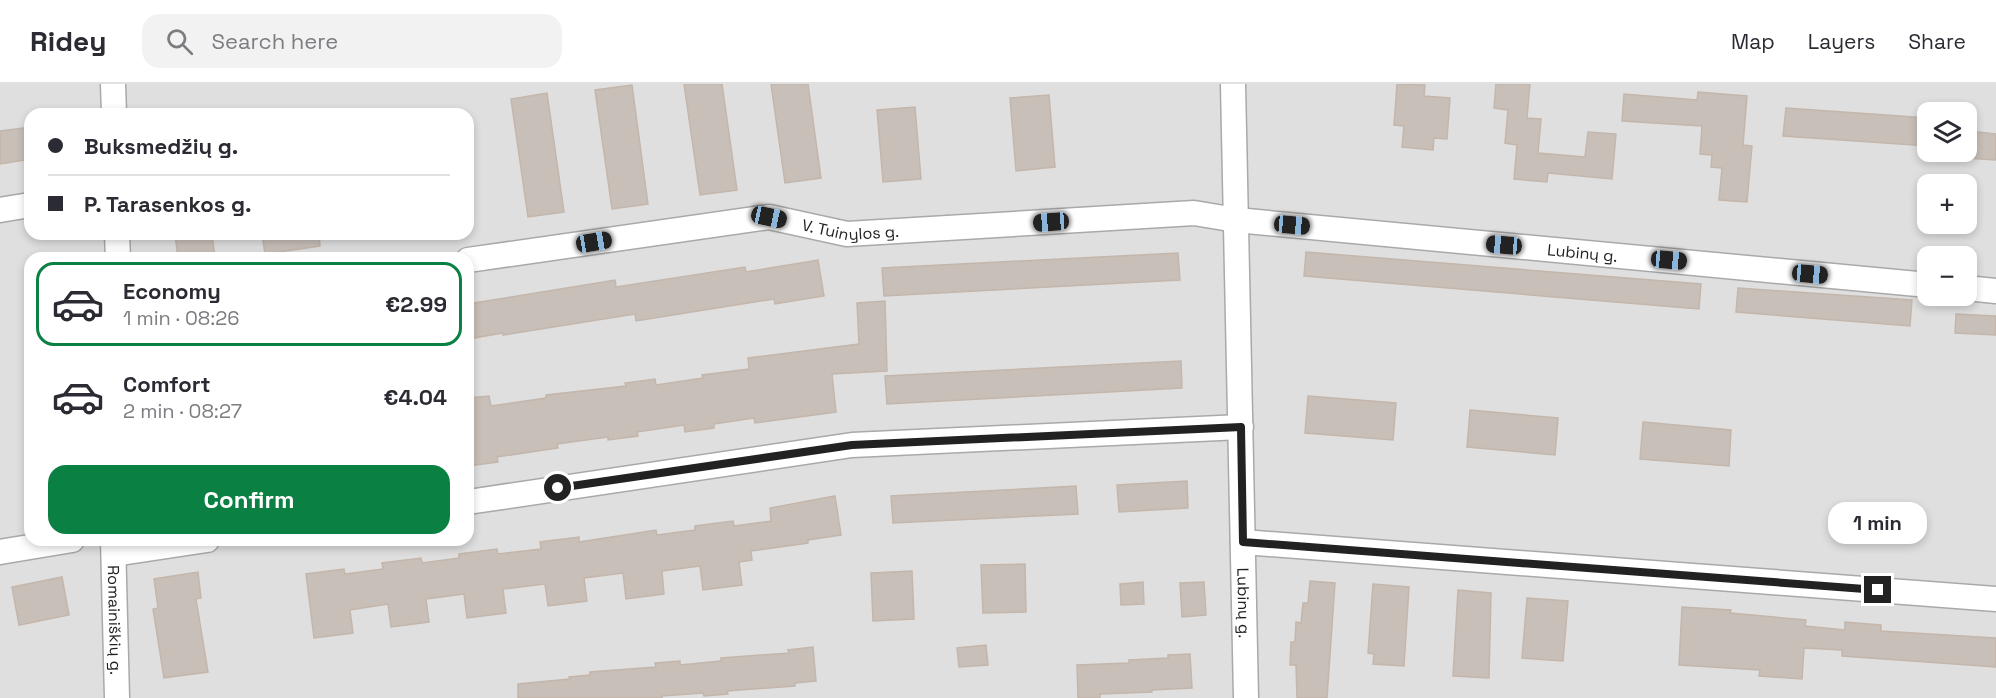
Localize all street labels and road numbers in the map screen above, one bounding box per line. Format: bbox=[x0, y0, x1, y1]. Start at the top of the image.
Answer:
street label: V. Tuinylos g. bbox=[800, 214, 900, 245]
street label: Lubinų g. bbox=[1546, 239, 1619, 266]
street label: Romainiškių g. bbox=[103, 565, 127, 675]
street label: Lubinų g. bbox=[1233, 567, 1255, 638]

